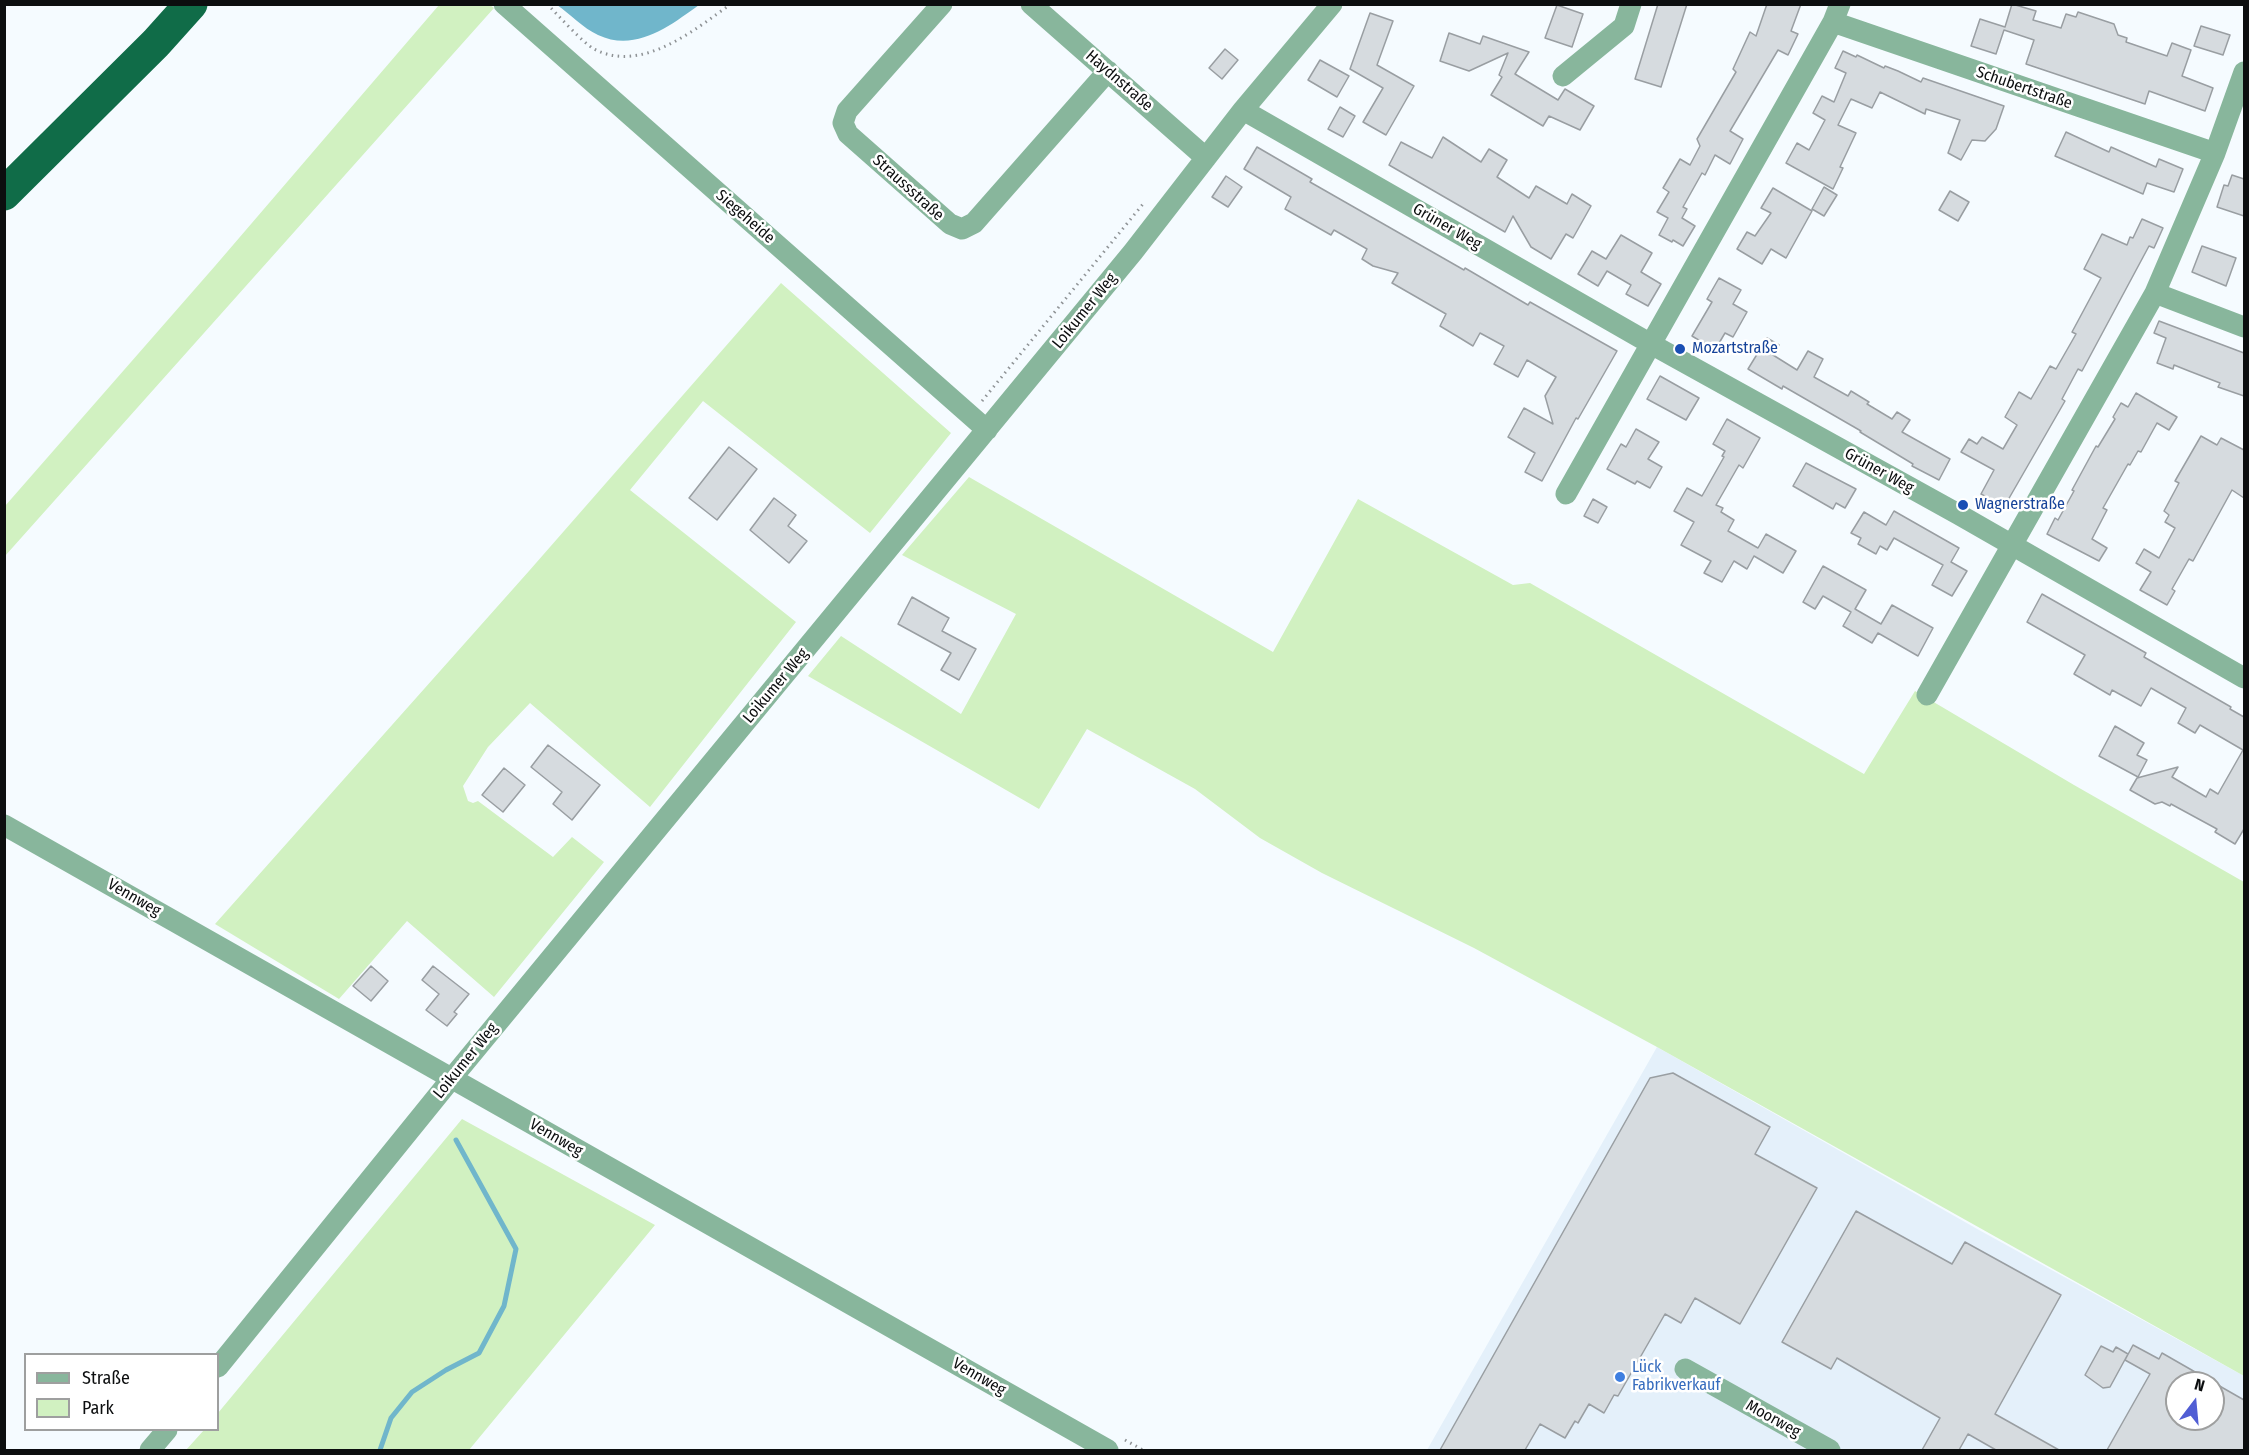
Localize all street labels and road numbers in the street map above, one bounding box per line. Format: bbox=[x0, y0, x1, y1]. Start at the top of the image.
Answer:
street label: Haydnstraße bbox=[1081, 47, 1157, 115]
street label: Schubertstraße bbox=[1973, 63, 2075, 113]
street label: Straussstraße bbox=[868, 151, 948, 225]
street label: Siegeheide bbox=[712, 186, 778, 248]
street label: Grüner Weg bbox=[1409, 200, 1485, 254]
street label: Loikumer Weg bbox=[1049, 269, 1121, 353]
street label: Grüner Weg bbox=[1841, 444, 1917, 498]
street label: Loikumer Weg bbox=[739, 645, 813, 727]
street label: Vennweg bbox=[104, 875, 164, 921]
street label: Loikumer Weg bbox=[430, 1019, 502, 1103]
street label: Vennweg bbox=[526, 1115, 586, 1161]
street label: Vennweg bbox=[949, 1354, 1009, 1400]
street label: Moorweg bbox=[1742, 1396, 1804, 1442]

